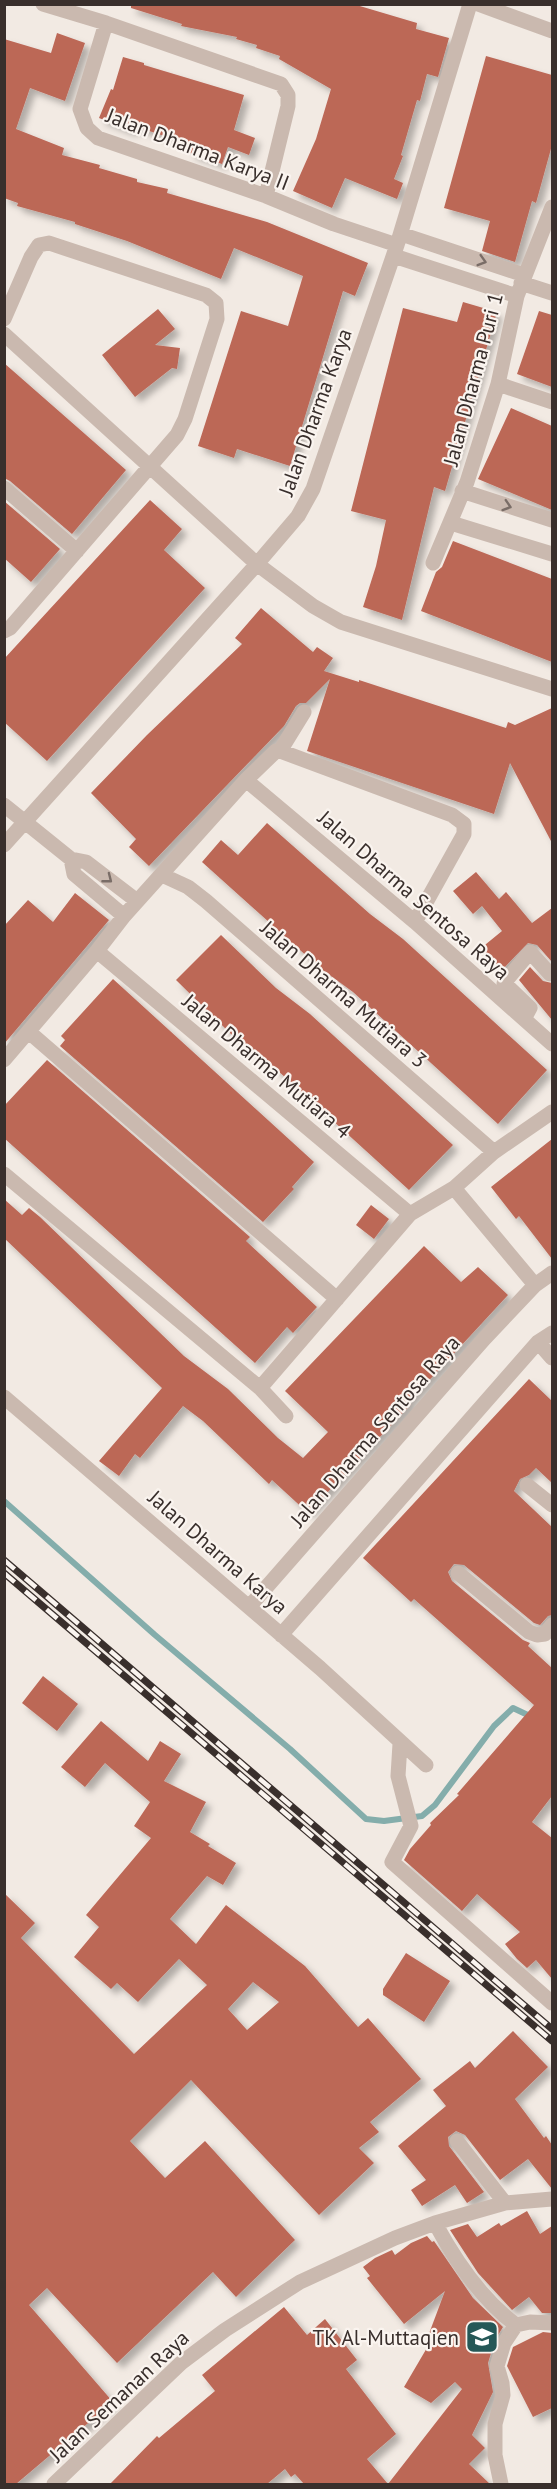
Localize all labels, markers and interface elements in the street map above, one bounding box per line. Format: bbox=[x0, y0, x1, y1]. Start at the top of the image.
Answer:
street label: Jalan Dharma Karya II bbox=[102, 101, 293, 196]
one-way arrow bbox=[476, 254, 487, 266]
street label: Jalan Dharma Puri 1 bbox=[437, 289, 509, 470]
street label: Jalan Dharma Karya bbox=[272, 325, 358, 500]
one-way arrow bbox=[501, 499, 512, 511]
street label: Jalan Dharma Sentosa Raya bbox=[312, 804, 515, 986]
one-way arrow bbox=[101, 872, 112, 883]
street label: Jalan Dharma Mutiara 3 bbox=[254, 914, 433, 1074]
street label: Jalan Dharma Mutiara 4 bbox=[176, 987, 357, 1144]
street label: Jalan Dharma Sentosa Raya bbox=[284, 1330, 466, 1533]
street label: Jalan Dharma Karya bbox=[142, 1483, 293, 1620]
school or university icon: TK Al-Muttaqien bbox=[464, 2319, 500, 2355]
street label: Jalan Semanan Raya bbox=[43, 2324, 195, 2468]
place label: TK Al-Muttaqien bbox=[313, 2324, 459, 2351]

